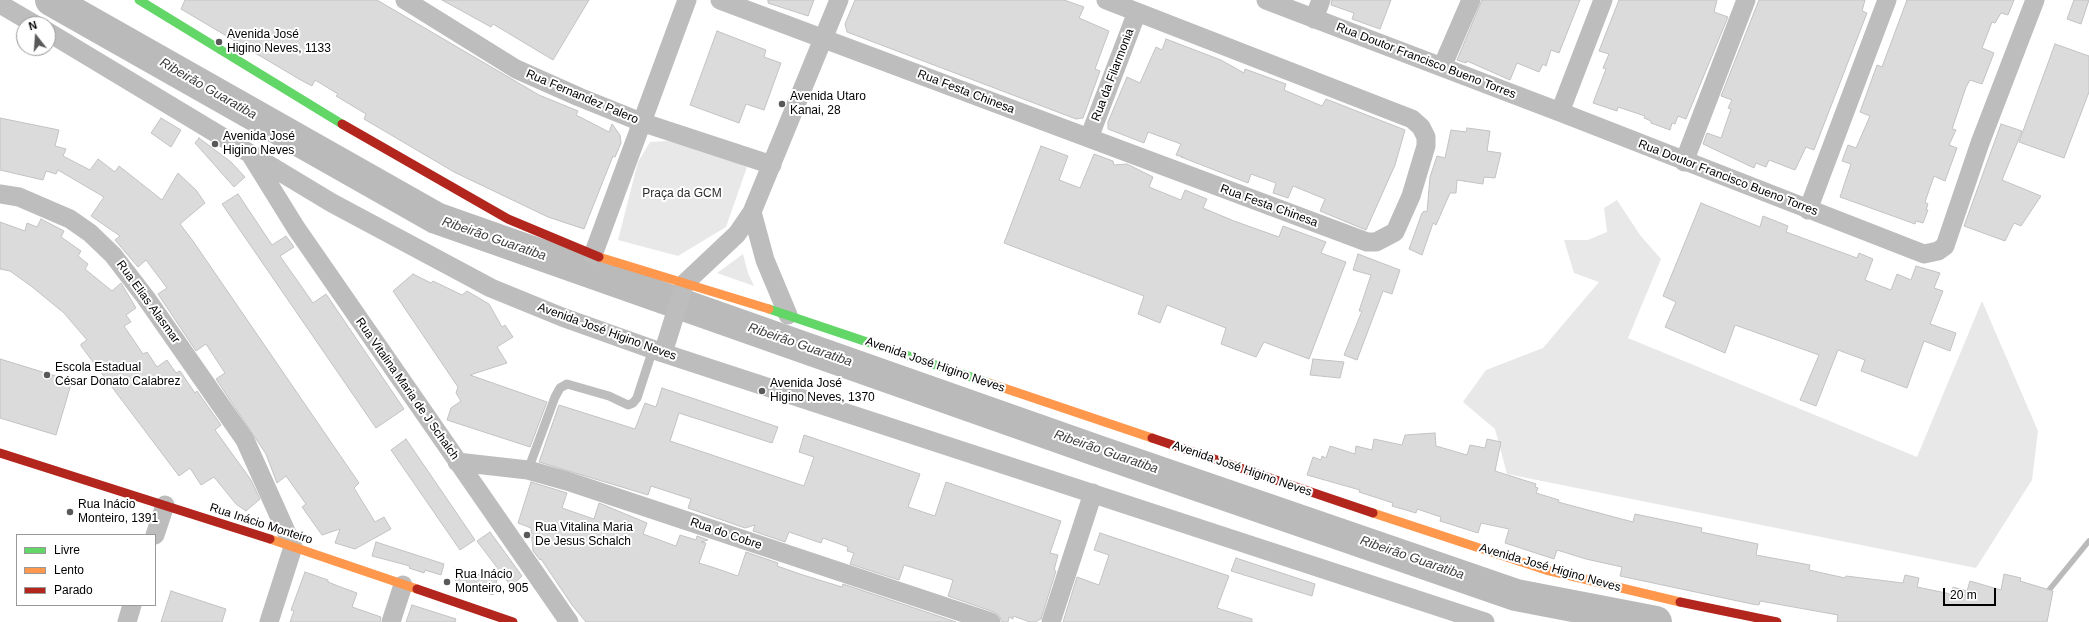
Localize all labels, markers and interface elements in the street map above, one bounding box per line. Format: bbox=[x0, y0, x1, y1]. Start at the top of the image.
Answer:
north arrow bbox=[16, 16, 56, 56]
text: N bbox=[27, 19, 38, 32]
street label: Rua Doutor Francisco Bueno Torres bbox=[1334, 20, 1518, 102]
street label: Rua da Filarmonia bbox=[1089, 27, 1137, 123]
place label: Avenida José Higino Neves, 1133 bbox=[227, 28, 331, 56]
marker: Avenida José Higino Neves, 1133 bbox=[214, 37, 224, 47]
water label: Ribeirão Guaratiba bbox=[157, 55, 259, 123]
street label: Rua Fernandez Palero bbox=[524, 67, 640, 127]
street label: Rua Festa Chinesa bbox=[915, 67, 1017, 117]
place label: Avenida Utaro Kanai, 28 bbox=[790, 90, 866, 118]
marker: Avenida Utaro Kanai, 28 bbox=[777, 99, 787, 109]
place label: Avenida José Higino Neves bbox=[223, 130, 295, 158]
street label: Rua Doutor Francisco Bueno Torres bbox=[1636, 137, 1820, 219]
marker: Avenida José Higino Neves bbox=[210, 139, 220, 149]
street label: Rua Festa Chinesa bbox=[1218, 182, 1320, 230]
park label: Praça da GCM bbox=[642, 187, 722, 201]
water label: Ribeirão Guaratiba bbox=[440, 214, 548, 264]
street label: Rua Elias Alasmar bbox=[113, 258, 183, 346]
street label: Avenida José Higino Neves bbox=[536, 300, 678, 364]
street label: Rua Vitalina Maria de J Schalch bbox=[352, 315, 462, 463]
water label: Ribeirão Guaratiba bbox=[746, 320, 854, 370]
street label: Avenida José Higino Neves bbox=[863, 334, 1007, 396]
place label: Escola Estadual César Donato Calabrez bbox=[55, 361, 180, 389]
marker: Escola Estadual César Donato Calabrez bbox=[42, 370, 52, 380]
place label: Avenida José Higino Neves, 1370 bbox=[770, 377, 875, 405]
marker: Avenida José Higino Neves, 1370 bbox=[757, 386, 767, 396]
water label: Ribeirão Guaratiba bbox=[1052, 427, 1160, 477]
street label: Avenida José Higino Neves bbox=[1170, 438, 1314, 500]
place label: Rua Inácio Monteiro, 1391 bbox=[78, 498, 158, 526]
street label: Rua Inácio Monteiro bbox=[208, 501, 314, 547]
marker: Rua Inácio Monteiro, 1391 bbox=[65, 507, 75, 517]
street label: Rua do Cobre bbox=[688, 515, 764, 553]
place label: Rua Vitalina Maria De Jesus Schalch bbox=[535, 521, 633, 549]
marker: Rua Vitalina Maria De Jesus Schalch bbox=[522, 530, 532, 540]
water label: Ribeirão Guaratiba bbox=[1358, 533, 1466, 583]
legend bbox=[16, 534, 156, 606]
street label: Avenida José Higino Neves bbox=[1478, 541, 1622, 595]
text: Livre bbox=[54, 543, 80, 557]
text: Lento bbox=[54, 563, 84, 577]
place label: Rua Inácio Monteiro, 905 bbox=[455, 568, 528, 596]
marker: Rua Inácio Monteiro, 905 bbox=[442, 577, 452, 587]
scale bar bbox=[1945, 580, 1998, 606]
text: Parado bbox=[54, 583, 93, 597]
text: 20 m bbox=[1950, 588, 1977, 602]

